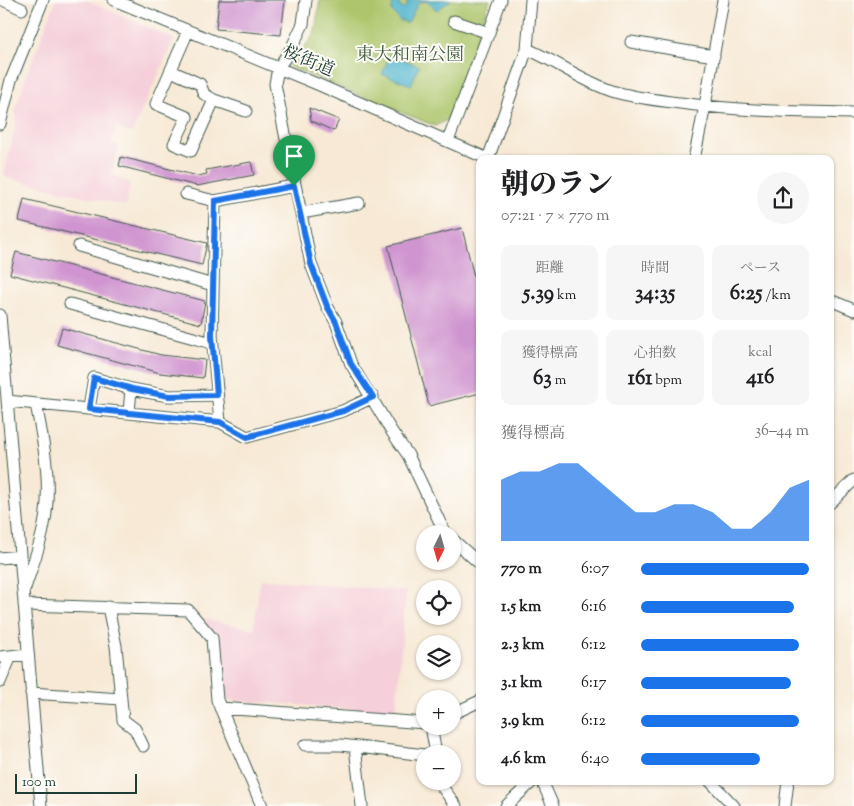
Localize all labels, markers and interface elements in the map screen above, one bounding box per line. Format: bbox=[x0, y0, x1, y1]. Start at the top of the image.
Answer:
street label: 桜街道 bbox=[278, 39, 338, 85]
park label: 東大和南公園 bbox=[356, 43, 464, 69]
pin bbox=[273, 135, 315, 186]
icon: arrive bbox=[280, 142, 308, 170]
text: 朝のラン bbox=[501, 166, 613, 206]
button: share bbox=[757, 172, 809, 224]
text: 07:21 · 7 × 770 m bbox=[501, 205, 610, 228]
text: 距離 bbox=[536, 259, 564, 279]
text: 時間 bbox=[641, 259, 669, 279]
text: ペース bbox=[740, 259, 781, 279]
text: 5.39 bbox=[523, 279, 554, 309]
text: 34:35 bbox=[635, 279, 675, 309]
text: 6:25 bbox=[730, 279, 763, 309]
text: km bbox=[554, 286, 576, 306]
text: /km bbox=[763, 286, 791, 306]
text: kcal bbox=[748, 343, 772, 363]
text: 獲得標高 bbox=[522, 344, 578, 364]
text: 心拍数 bbox=[634, 344, 676, 364]
text: 416 bbox=[746, 363, 774, 393]
text: 63 bbox=[533, 364, 552, 394]
text: 161 bbox=[628, 364, 652, 394]
text: m bbox=[552, 371, 566, 391]
text: bpm bbox=[652, 371, 682, 391]
text: 36–44 m bbox=[755, 420, 809, 443]
text: 獲得標高 bbox=[501, 423, 565, 446]
north arrow bbox=[416, 525, 461, 570]
map controls bbox=[416, 525, 461, 790]
text: 770 m bbox=[501, 558, 542, 581]
text: 6:07 bbox=[581, 558, 609, 581]
button: locate bbox=[416, 580, 461, 625]
text: 1.5 km bbox=[501, 596, 541, 619]
text: 6:16 bbox=[581, 596, 606, 619]
text: 2.3 km bbox=[501, 634, 544, 657]
text: 6:12 bbox=[581, 634, 606, 657]
button: layers bbox=[416, 635, 461, 680]
text: 3.1 km bbox=[501, 672, 542, 695]
text: 6:17 bbox=[581, 672, 606, 695]
button: + bbox=[416, 690, 461, 735]
text: 3.9 km bbox=[501, 710, 544, 733]
text: 6:12 bbox=[581, 710, 606, 733]
button: − bbox=[416, 745, 461, 790]
text: 4.6 km bbox=[501, 748, 546, 771]
text: 6:40 bbox=[581, 748, 609, 771]
scale bar bbox=[15, 771, 138, 794]
text: 100 m bbox=[22, 773, 56, 793]

